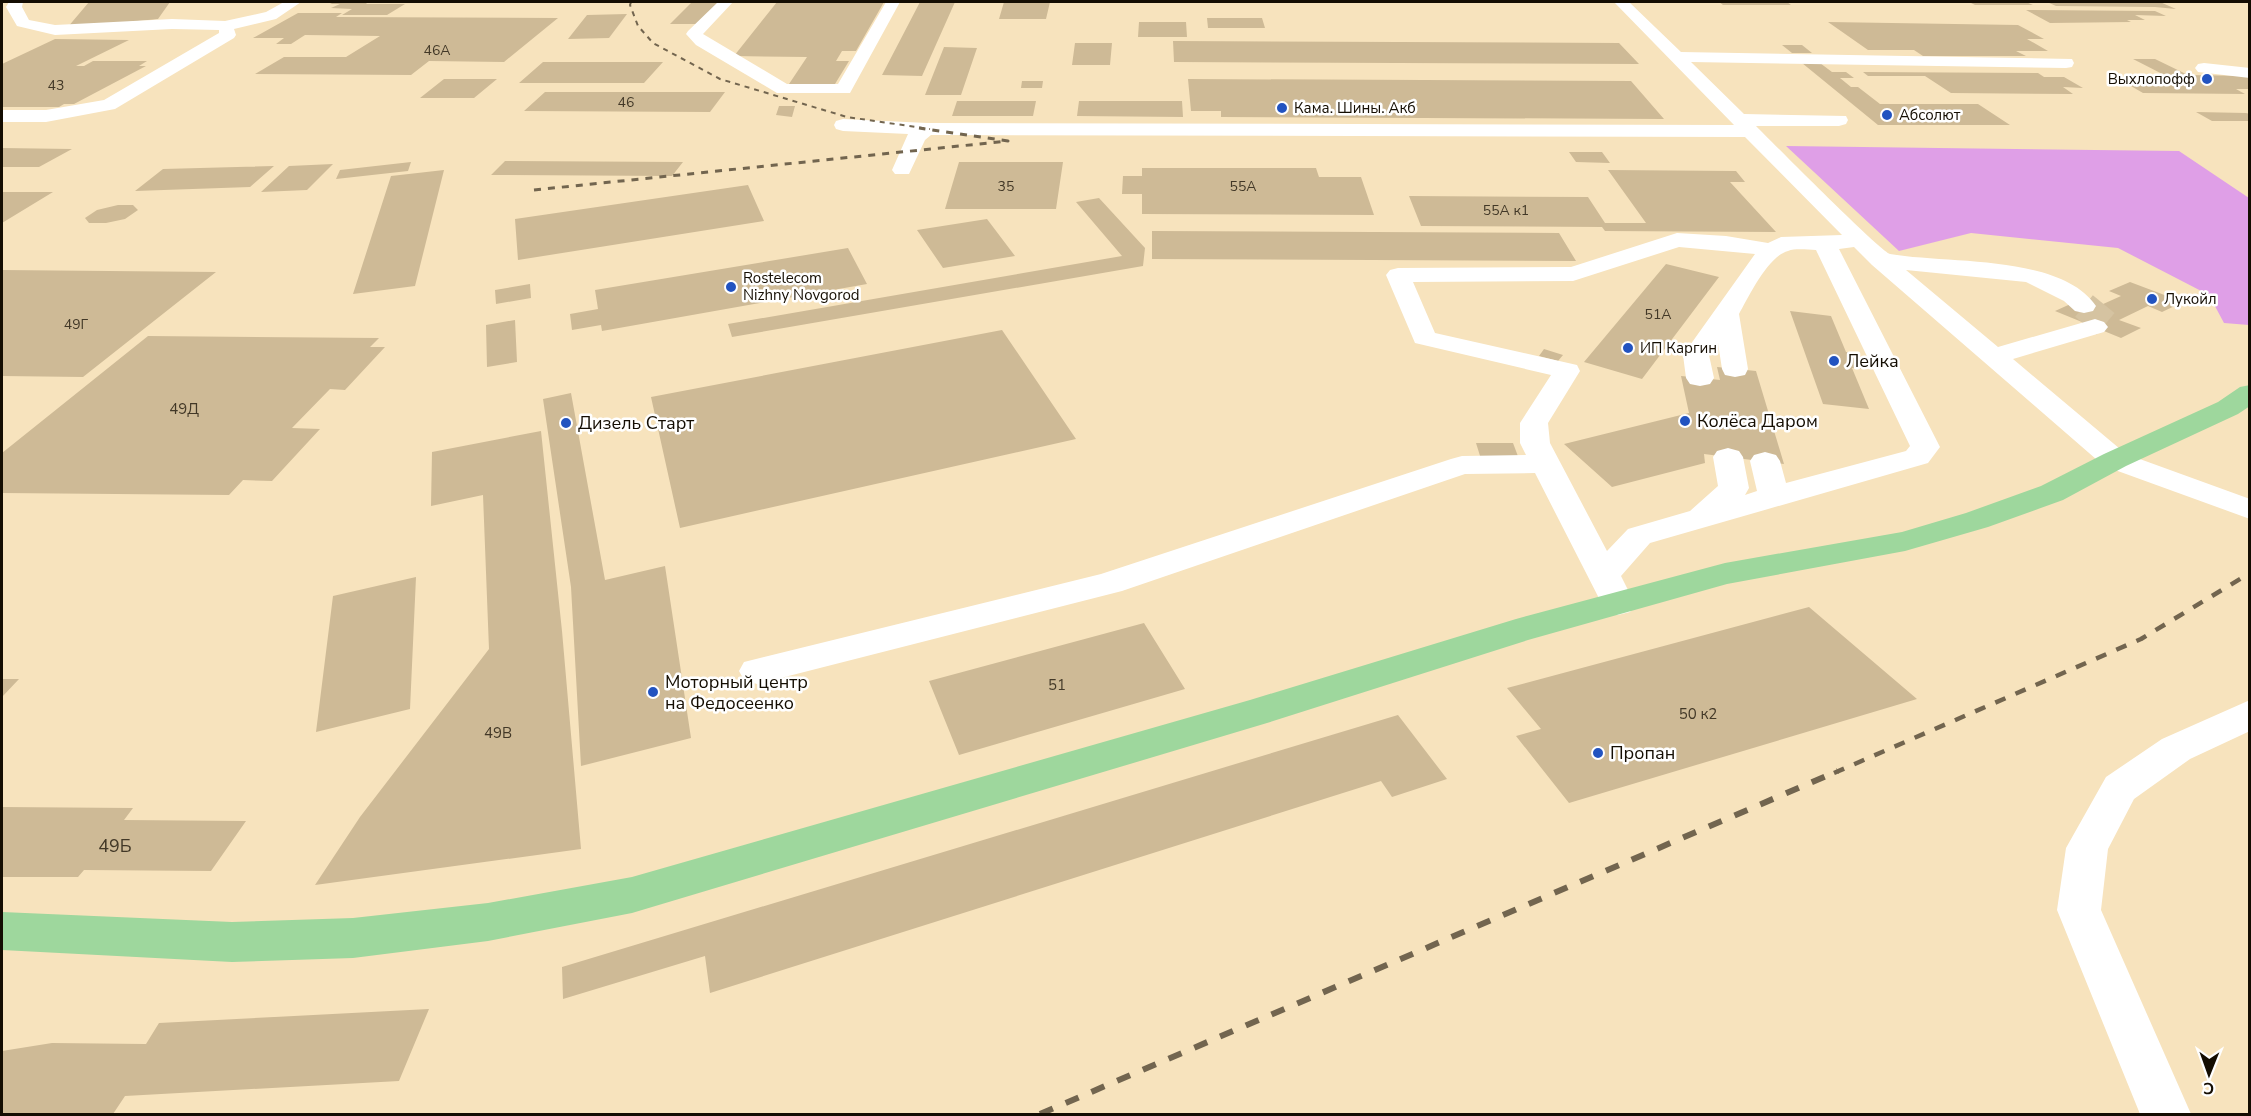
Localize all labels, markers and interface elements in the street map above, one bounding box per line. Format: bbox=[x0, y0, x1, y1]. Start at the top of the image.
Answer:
house number: 46А bbox=[423, 41, 451, 60]
place label: Выхлопофф bbox=[2108, 69, 2195, 89]
marker: Выхлопофф bbox=[2200, 72, 2214, 86]
house number: 43 bbox=[48, 76, 64, 95]
house number: 46 bbox=[618, 93, 634, 112]
place label: Кама. Шины. Акб bbox=[1294, 98, 1416, 118]
marker: Кама. Шины. Акб bbox=[1275, 101, 1289, 115]
place label: Абсолют bbox=[1899, 105, 1961, 125]
marker: Абсолют bbox=[1880, 108, 1894, 122]
house number: 35 bbox=[998, 177, 1014, 196]
house number: 55А bbox=[1229, 177, 1257, 196]
house number: 55А к1 bbox=[1483, 201, 1529, 220]
place label: Rostelecom Nizhny Novgorod bbox=[743, 268, 860, 305]
marker: Rostelecom Nizhny Novgorod bbox=[724, 280, 738, 294]
place label: Лукойл bbox=[2164, 289, 2217, 309]
marker: Лукойл bbox=[2145, 292, 2159, 306]
house number: 51А bbox=[1644, 305, 1672, 324]
house number: 49Г bbox=[64, 315, 89, 334]
place label: ИП Каргин bbox=[1640, 338, 1717, 358]
marker: ИП Каргин bbox=[1621, 341, 1635, 355]
place label: Лейка bbox=[1846, 349, 1899, 373]
marker: Лейка bbox=[1827, 354, 1841, 368]
house number: 49Д bbox=[169, 399, 199, 419]
place label: Колёса Даром bbox=[1697, 409, 1818, 433]
place label: Дизель Старт bbox=[578, 411, 694, 435]
marker: Колёса Даром bbox=[1678, 414, 1692, 428]
marker: Дизель Старт bbox=[559, 416, 573, 430]
place label: Моторный центр на Федосеенко bbox=[665, 670, 808, 715]
house number: 51 bbox=[1048, 675, 1066, 695]
marker: Моторный центр на Федосеенко bbox=[646, 685, 660, 699]
house number: 50 к2 bbox=[1679, 704, 1717, 724]
house number: 49В bbox=[484, 723, 512, 743]
place label: Пропан bbox=[1610, 741, 1675, 765]
marker: Пропан bbox=[1591, 746, 1605, 760]
house number: 49Б bbox=[98, 834, 132, 858]
north arrow bbox=[2179, 1044, 2239, 1104]
text: С bbox=[2203, 1077, 2214, 1099]

